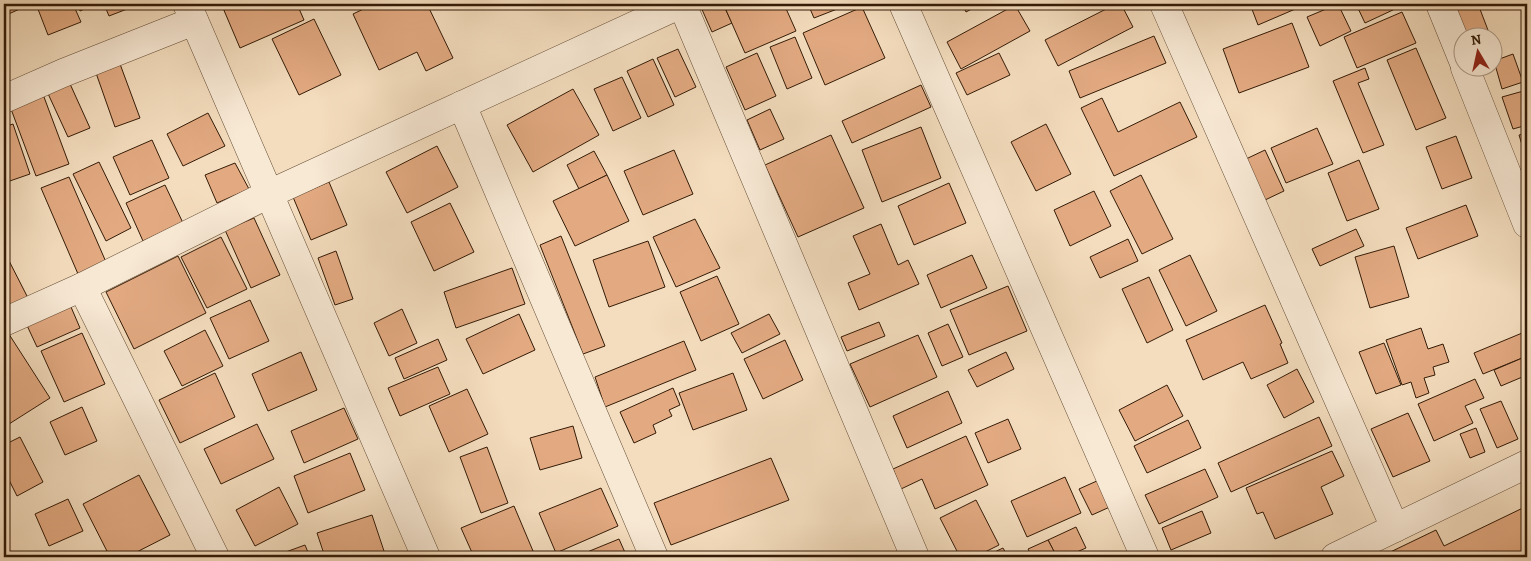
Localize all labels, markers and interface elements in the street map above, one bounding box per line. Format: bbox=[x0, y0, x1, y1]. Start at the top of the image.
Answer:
north arrow bbox=[1454, 28, 1504, 78]
text: N bbox=[1470, 29, 1483, 50]

